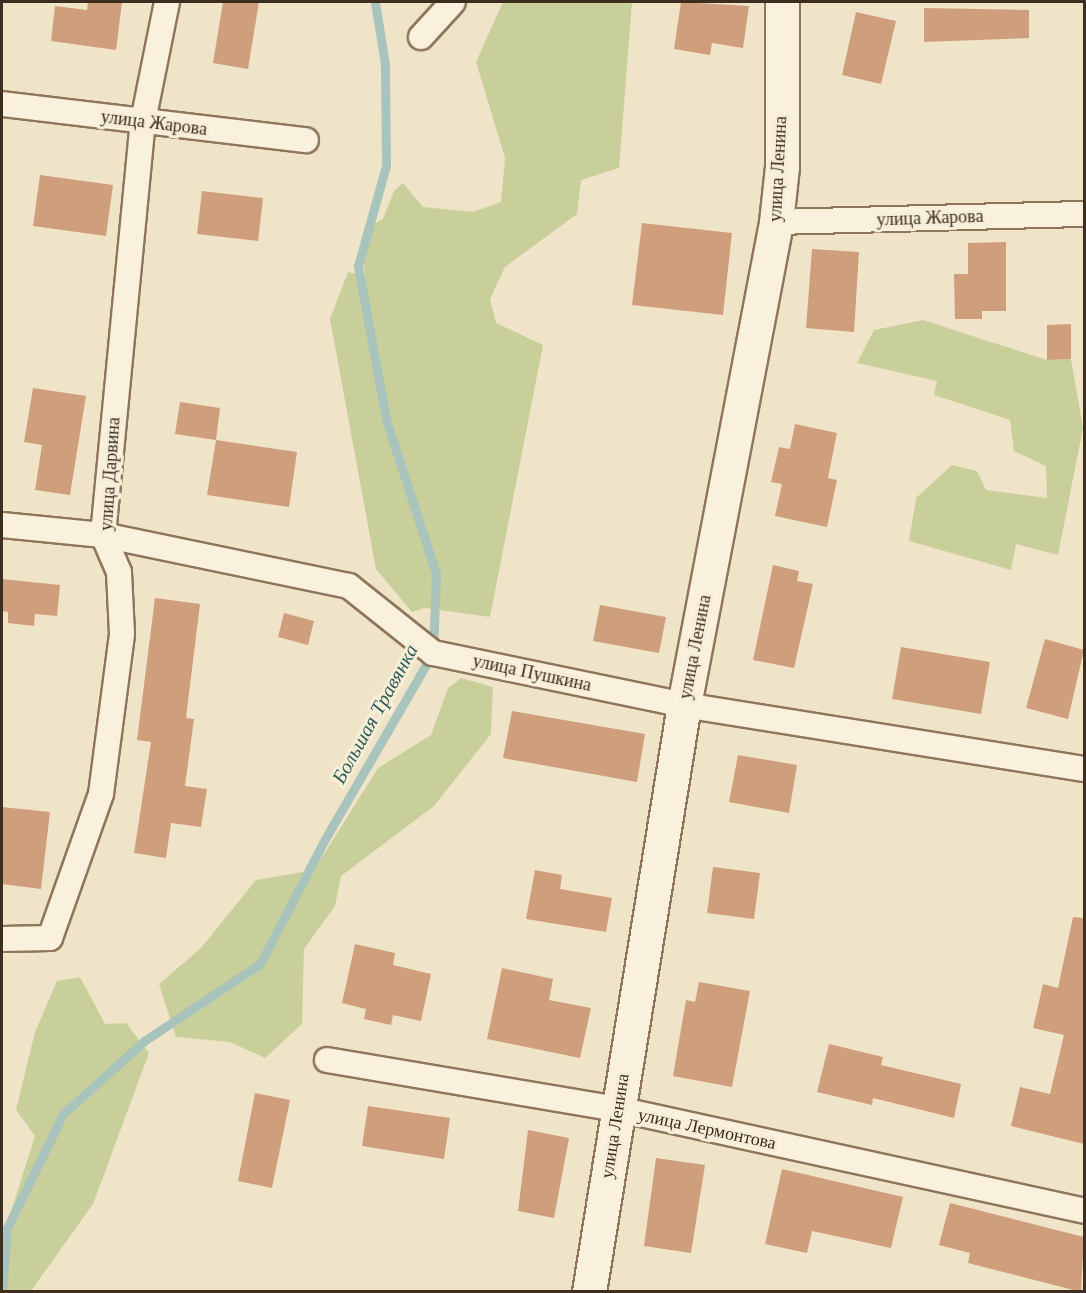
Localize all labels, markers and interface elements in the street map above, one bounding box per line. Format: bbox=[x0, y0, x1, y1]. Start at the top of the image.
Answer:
street label: улица Жарова bbox=[100, 106, 208, 140]
street label: улица Ленина bbox=[764, 116, 792, 222]
street label: улица Жарова bbox=[876, 205, 984, 231]
street label: улица Дарвина bbox=[95, 416, 125, 532]
street label: улица Ленина bbox=[674, 593, 716, 701]
water label: Большая Травянка bbox=[327, 640, 423, 788]
street label: улица Пушкина bbox=[471, 650, 593, 696]
street label: улица Ленина bbox=[596, 1072, 634, 1180]
street label: улица Лермонтова bbox=[636, 1104, 778, 1154]

